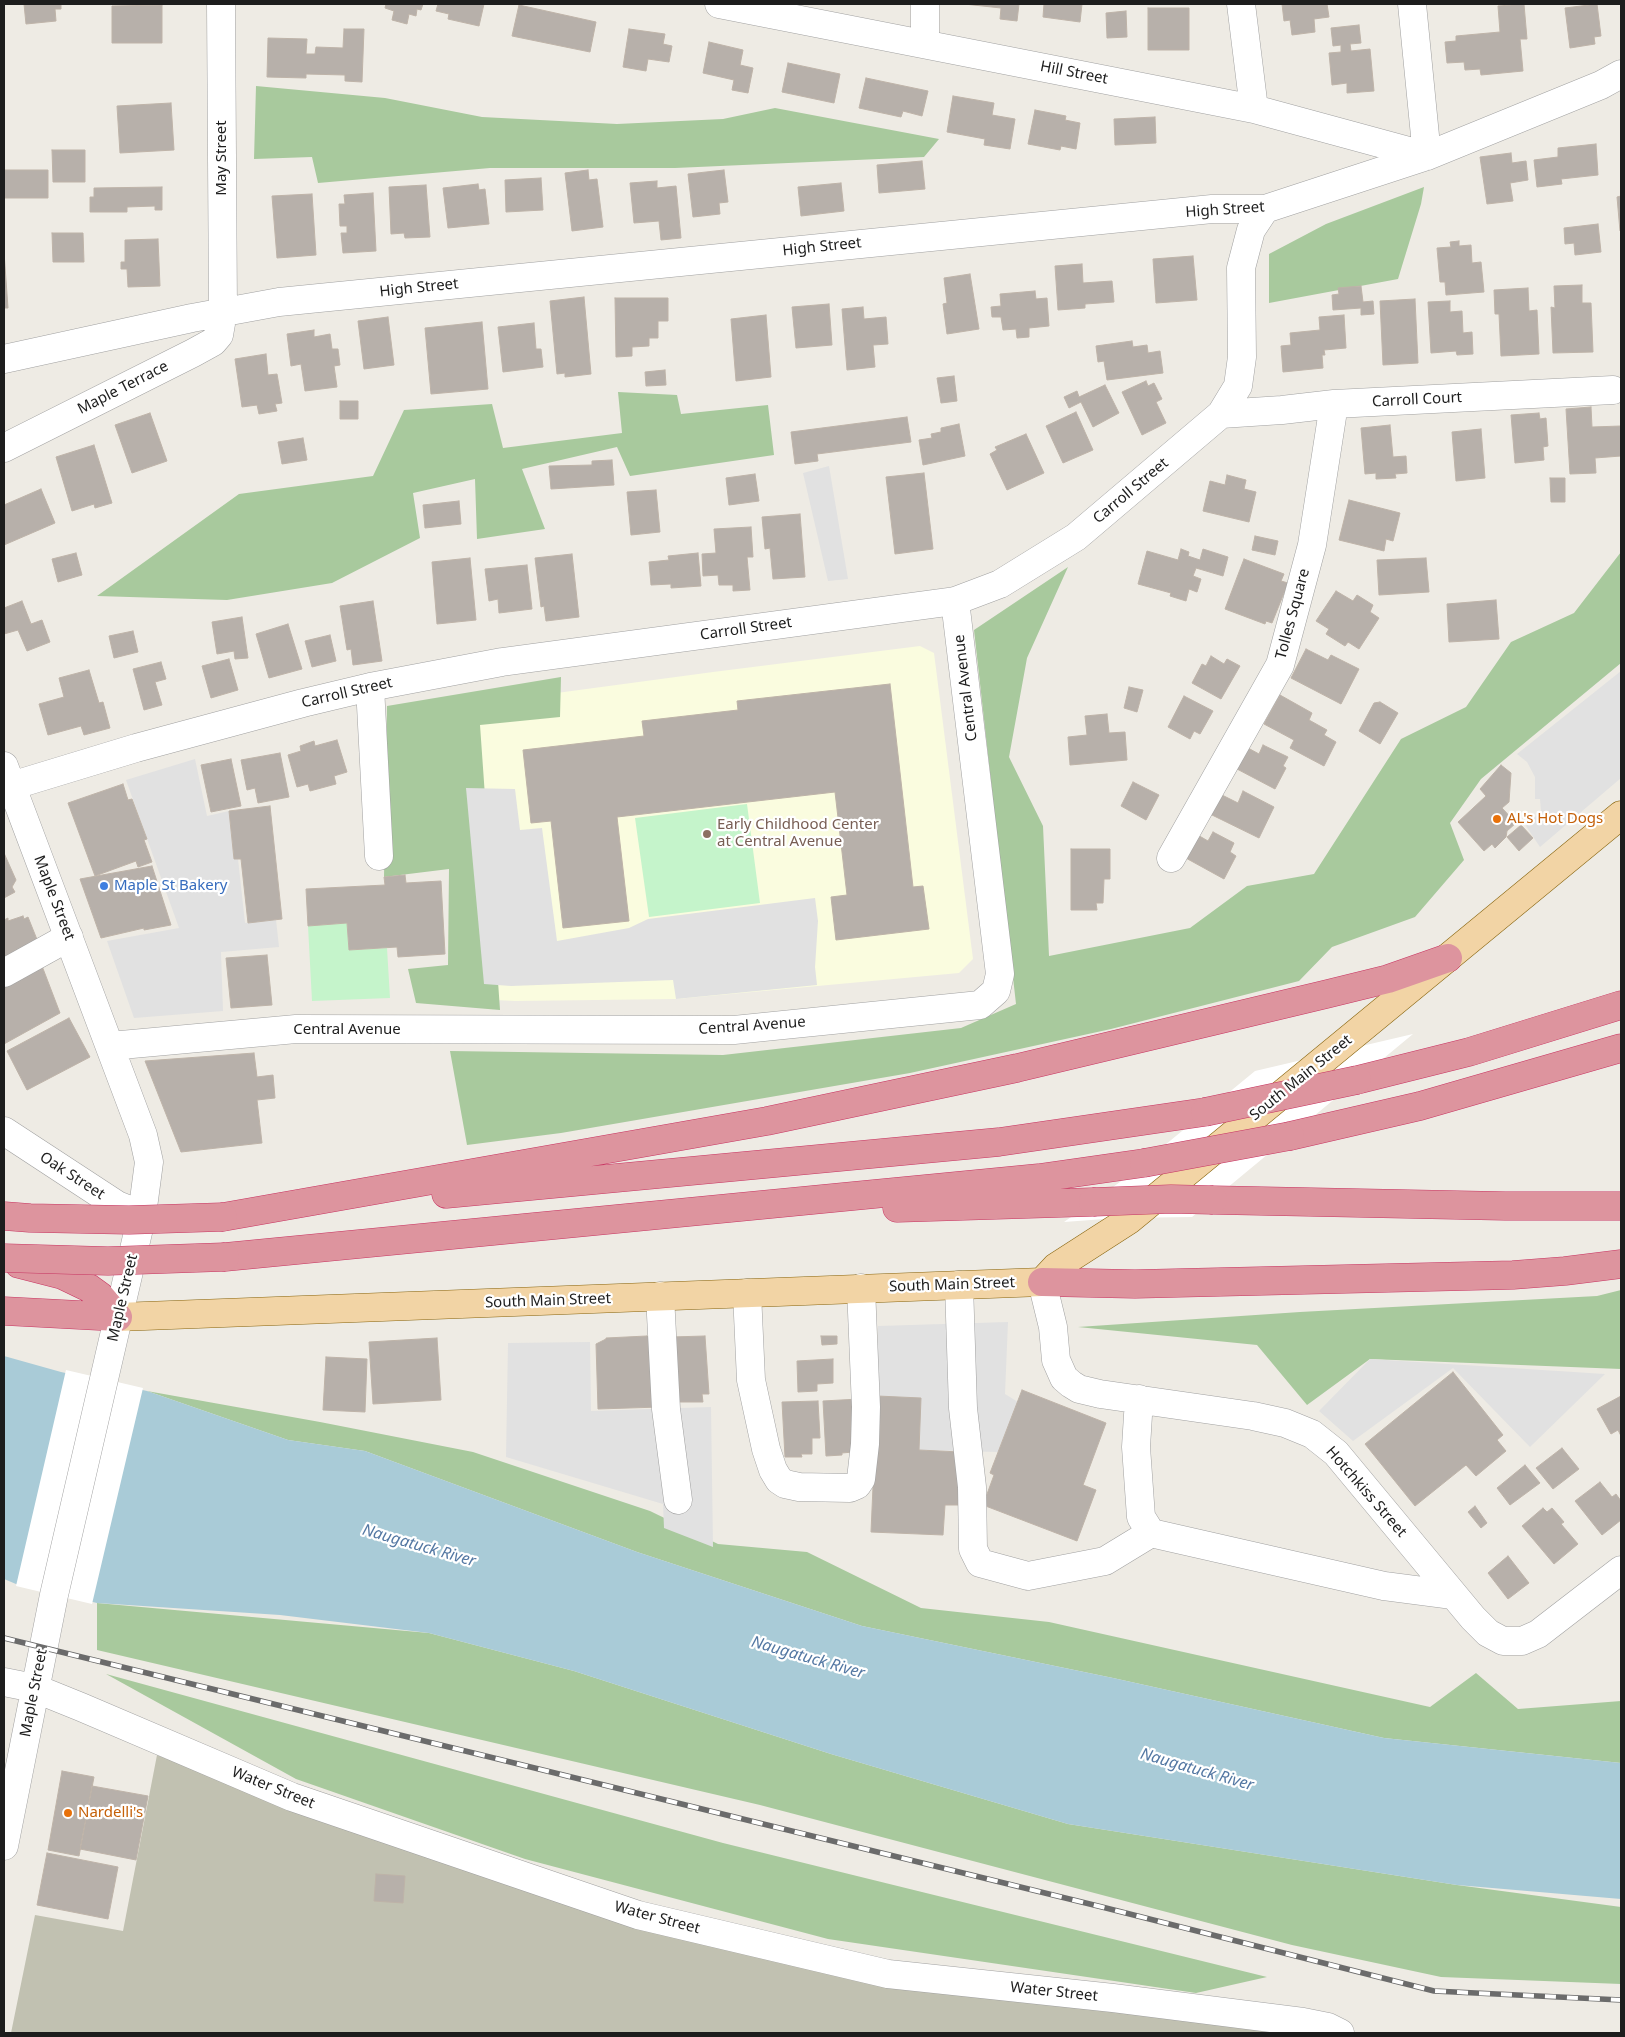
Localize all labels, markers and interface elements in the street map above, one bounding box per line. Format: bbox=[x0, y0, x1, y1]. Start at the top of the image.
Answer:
street label: Hill Street bbox=[1039, 58, 1109, 88]
street label: May Street bbox=[213, 120, 231, 196]
street label: High Street bbox=[1185, 198, 1265, 222]
street label: High Street bbox=[782, 234, 862, 260]
street label: High Street bbox=[379, 275, 459, 301]
street label: Maple Terrace bbox=[75, 357, 171, 419]
street label: Carroll Court bbox=[1372, 389, 1462, 411]
street label: Carroll Street bbox=[1090, 454, 1172, 528]
street label: Tolles Square bbox=[1272, 567, 1314, 661]
street label: Carroll Street bbox=[699, 614, 793, 644]
street label: Central Avenue bbox=[951, 634, 981, 742]
street label: Carroll Street bbox=[300, 674, 394, 712]
place label: AL's Hot Dogs bbox=[1507, 810, 1603, 828]
marker: AL's Hot Dogs bbox=[1491, 813, 1503, 825]
place label: Early Childhood Center at Central Avenue bbox=[717, 816, 879, 851]
marker: Early Childhood Center at Central Avenue bbox=[701, 828, 713, 840]
street label: Maple Street bbox=[30, 853, 78, 943]
place label: Maple St Bakery bbox=[114, 877, 228, 895]
marker: Maple St Bakery bbox=[98, 880, 110, 892]
street label: Central Avenue bbox=[698, 1013, 806, 1039]
street label: Central Avenue bbox=[293, 1021, 401, 1039]
street label: South Main Street bbox=[1246, 1031, 1356, 1125]
street label: Oak Street bbox=[36, 1148, 108, 1204]
street label: Maple Street bbox=[104, 1252, 142, 1344]
street label: South Main Street bbox=[889, 1274, 1015, 1296]
street label: South Main Street bbox=[485, 1290, 611, 1312]
street label: Hotchkiss Street bbox=[1322, 1443, 1410, 1541]
water label: Naugatuck River bbox=[360, 1521, 478, 1571]
water label: Naugatuck River bbox=[749, 1633, 867, 1683]
street label: Maple Street bbox=[17, 1647, 51, 1739]
water label: Naugatuck River bbox=[1138, 1745, 1256, 1795]
street label: Water Street bbox=[229, 1763, 317, 1813]
place label: Nardelli's bbox=[78, 1804, 143, 1822]
marker: Nardelli's bbox=[62, 1807, 74, 1819]
street label: Water Street bbox=[612, 1898, 702, 1938]
street label: Water Street bbox=[1009, 1978, 1099, 2006]

